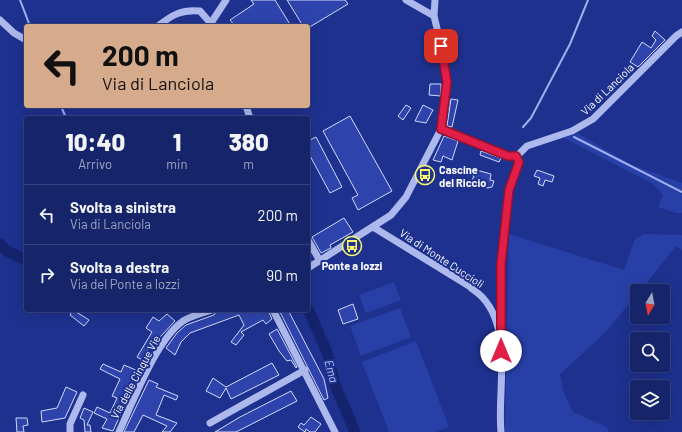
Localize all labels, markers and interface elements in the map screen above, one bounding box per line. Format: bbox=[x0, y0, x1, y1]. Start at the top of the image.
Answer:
pin bbox=[424, 29, 458, 63]
icon: arrive bbox=[430, 35, 452, 57]
text: 200 m bbox=[102, 38, 179, 72]
icon: left bbox=[36, 40, 88, 92]
street label: Via di Lanciola bbox=[578, 61, 636, 117]
text: Via di Lanciola bbox=[102, 72, 214, 94]
text: 10:40 bbox=[65, 127, 125, 156]
text: 1 bbox=[173, 127, 181, 156]
text: 380 bbox=[229, 127, 269, 156]
text: Arrivo bbox=[78, 156, 112, 172]
text: min bbox=[166, 156, 187, 172]
text: m bbox=[243, 156, 254, 172]
place label: Cascine del Riccio bbox=[439, 163, 486, 189]
bus stop icon: Cascine del Riccio bbox=[414, 164, 436, 186]
text: Svolta a sinistra bbox=[70, 198, 176, 216]
icon: left bbox=[36, 204, 58, 226]
text: 200 m bbox=[258, 206, 298, 224]
text: Via di Lanciola bbox=[70, 216, 151, 232]
street label: Via di Monte Cuccioli bbox=[397, 226, 487, 290]
bus stop icon: Ponte a Iozzi bbox=[341, 235, 363, 257]
text: Svolta a destra bbox=[70, 258, 169, 276]
place label: Ponte a Iozzi bbox=[322, 259, 383, 272]
icon: right bbox=[36, 264, 58, 286]
text: 90 m bbox=[266, 266, 298, 284]
text: Via del Ponte a Iozzi bbox=[70, 276, 180, 292]
north arrow bbox=[630, 284, 670, 324]
map controls bbox=[630, 284, 670, 420]
position arrow bbox=[480, 330, 522, 372]
button: search bbox=[630, 332, 670, 372]
street label: Via delle Cinque Vie bbox=[108, 333, 163, 421]
water label: Ema bbox=[322, 358, 342, 384]
button: layers bbox=[630, 380, 670, 420]

